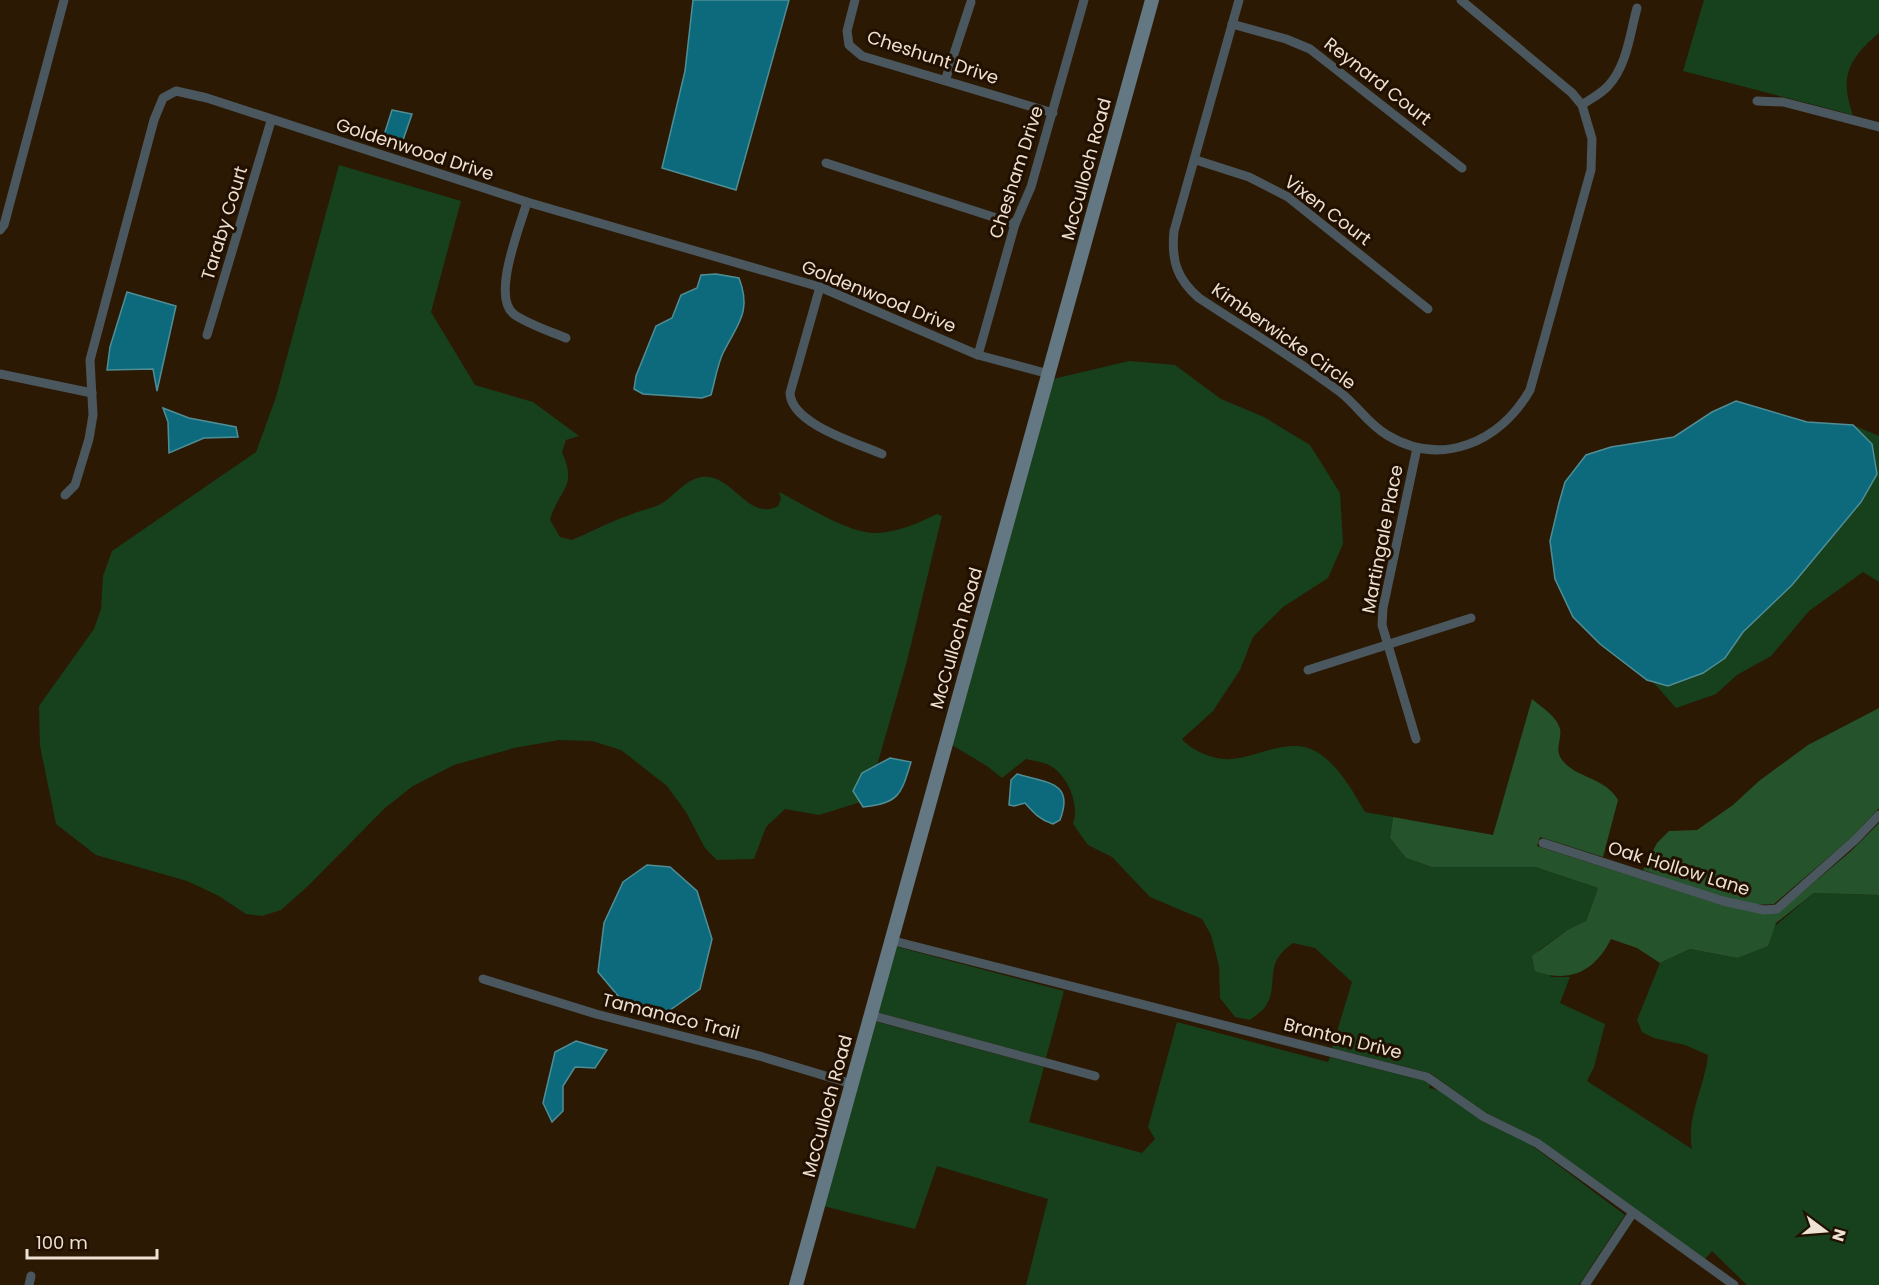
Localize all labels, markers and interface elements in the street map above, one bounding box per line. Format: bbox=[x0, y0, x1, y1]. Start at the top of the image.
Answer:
street label: Cheshunt Drive bbox=[864, 24, 1002, 90]
street label: Reynard Court bbox=[1319, 31, 1437, 131]
street label: McCulloch Road bbox=[1055, 95, 1117, 243]
street label: Chesham Drive bbox=[983, 102, 1049, 242]
street label: Goldenwood Drive bbox=[333, 112, 497, 186]
street label: Taraby Court bbox=[195, 163, 253, 283]
street label: Vixen Court bbox=[1279, 169, 1377, 251]
street label: Goldenwood Drive bbox=[798, 254, 960, 338]
street label: Kimberwicke Circle bbox=[1207, 277, 1361, 395]
street label: Martingale Place bbox=[1355, 463, 1409, 615]
street label: McCulloch Road bbox=[924, 564, 988, 712]
street label: Oak Hollow Lane bbox=[1605, 835, 1753, 901]
street label: Tamanaco Trail bbox=[600, 987, 742, 1045]
street label: Branton Drive bbox=[1281, 1011, 1405, 1065]
street label: McCulloch Road bbox=[796, 1032, 858, 1180]
north arrow bbox=[1795, 1201, 1855, 1261]
scale bar bbox=[27, 1222, 158, 1260]
text: N bbox=[1826, 1226, 1852, 1244]
text: 100 m bbox=[36, 1230, 88, 1255]

